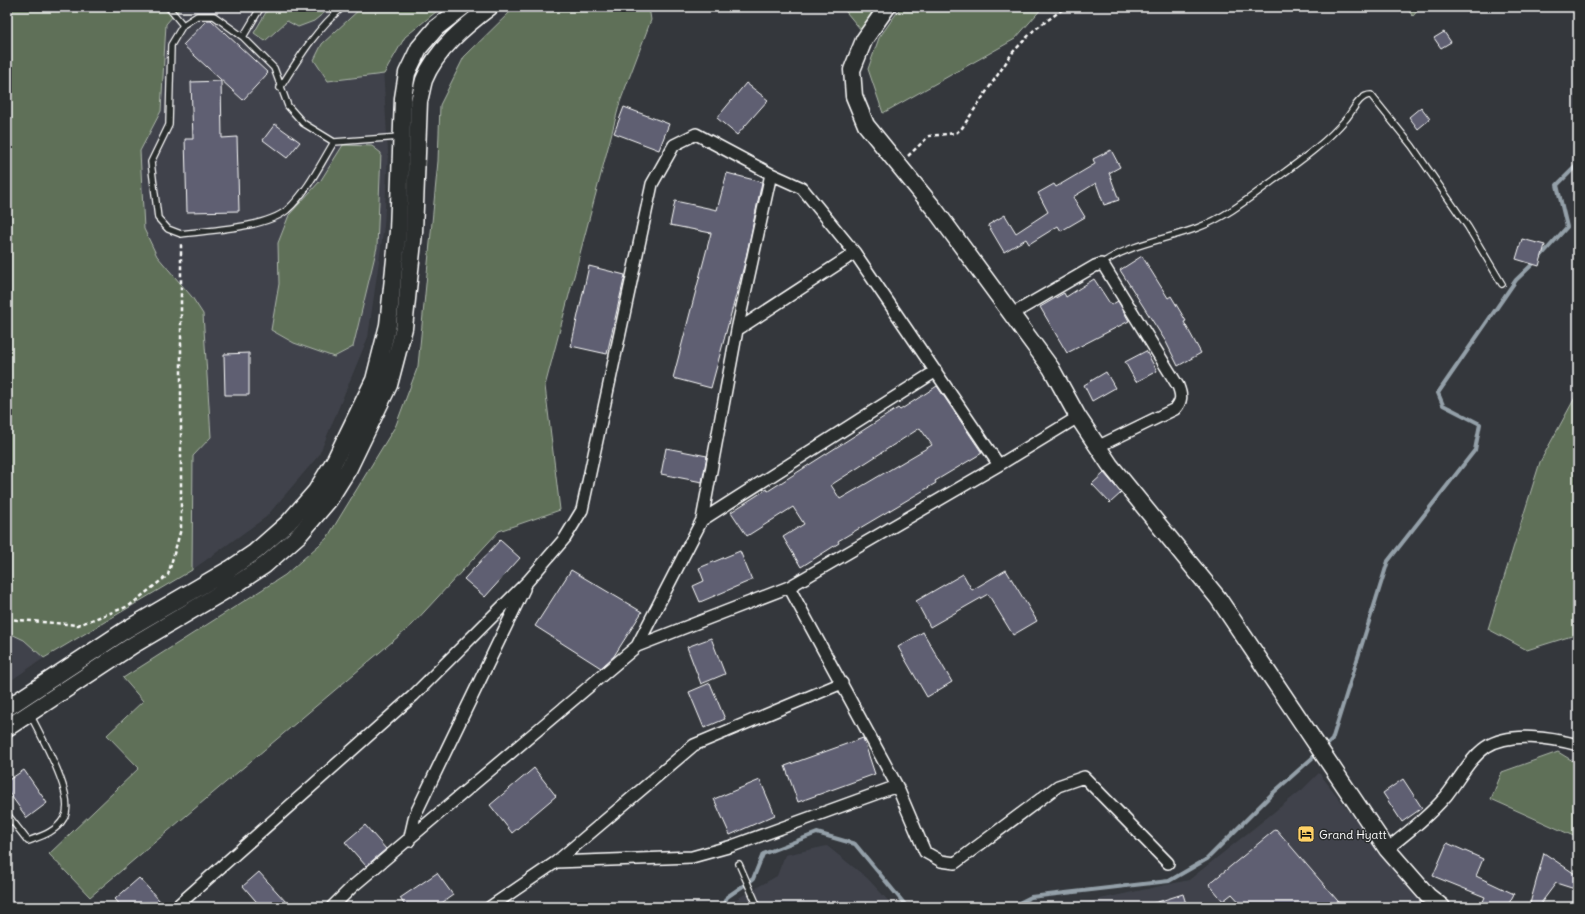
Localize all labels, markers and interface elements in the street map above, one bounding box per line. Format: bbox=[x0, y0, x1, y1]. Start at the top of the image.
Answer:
hotel icon: Grand Hyatt bbox=[1296, 824, 1316, 844]
place label: Grand Hyatt bbox=[1319, 827, 1387, 842]

